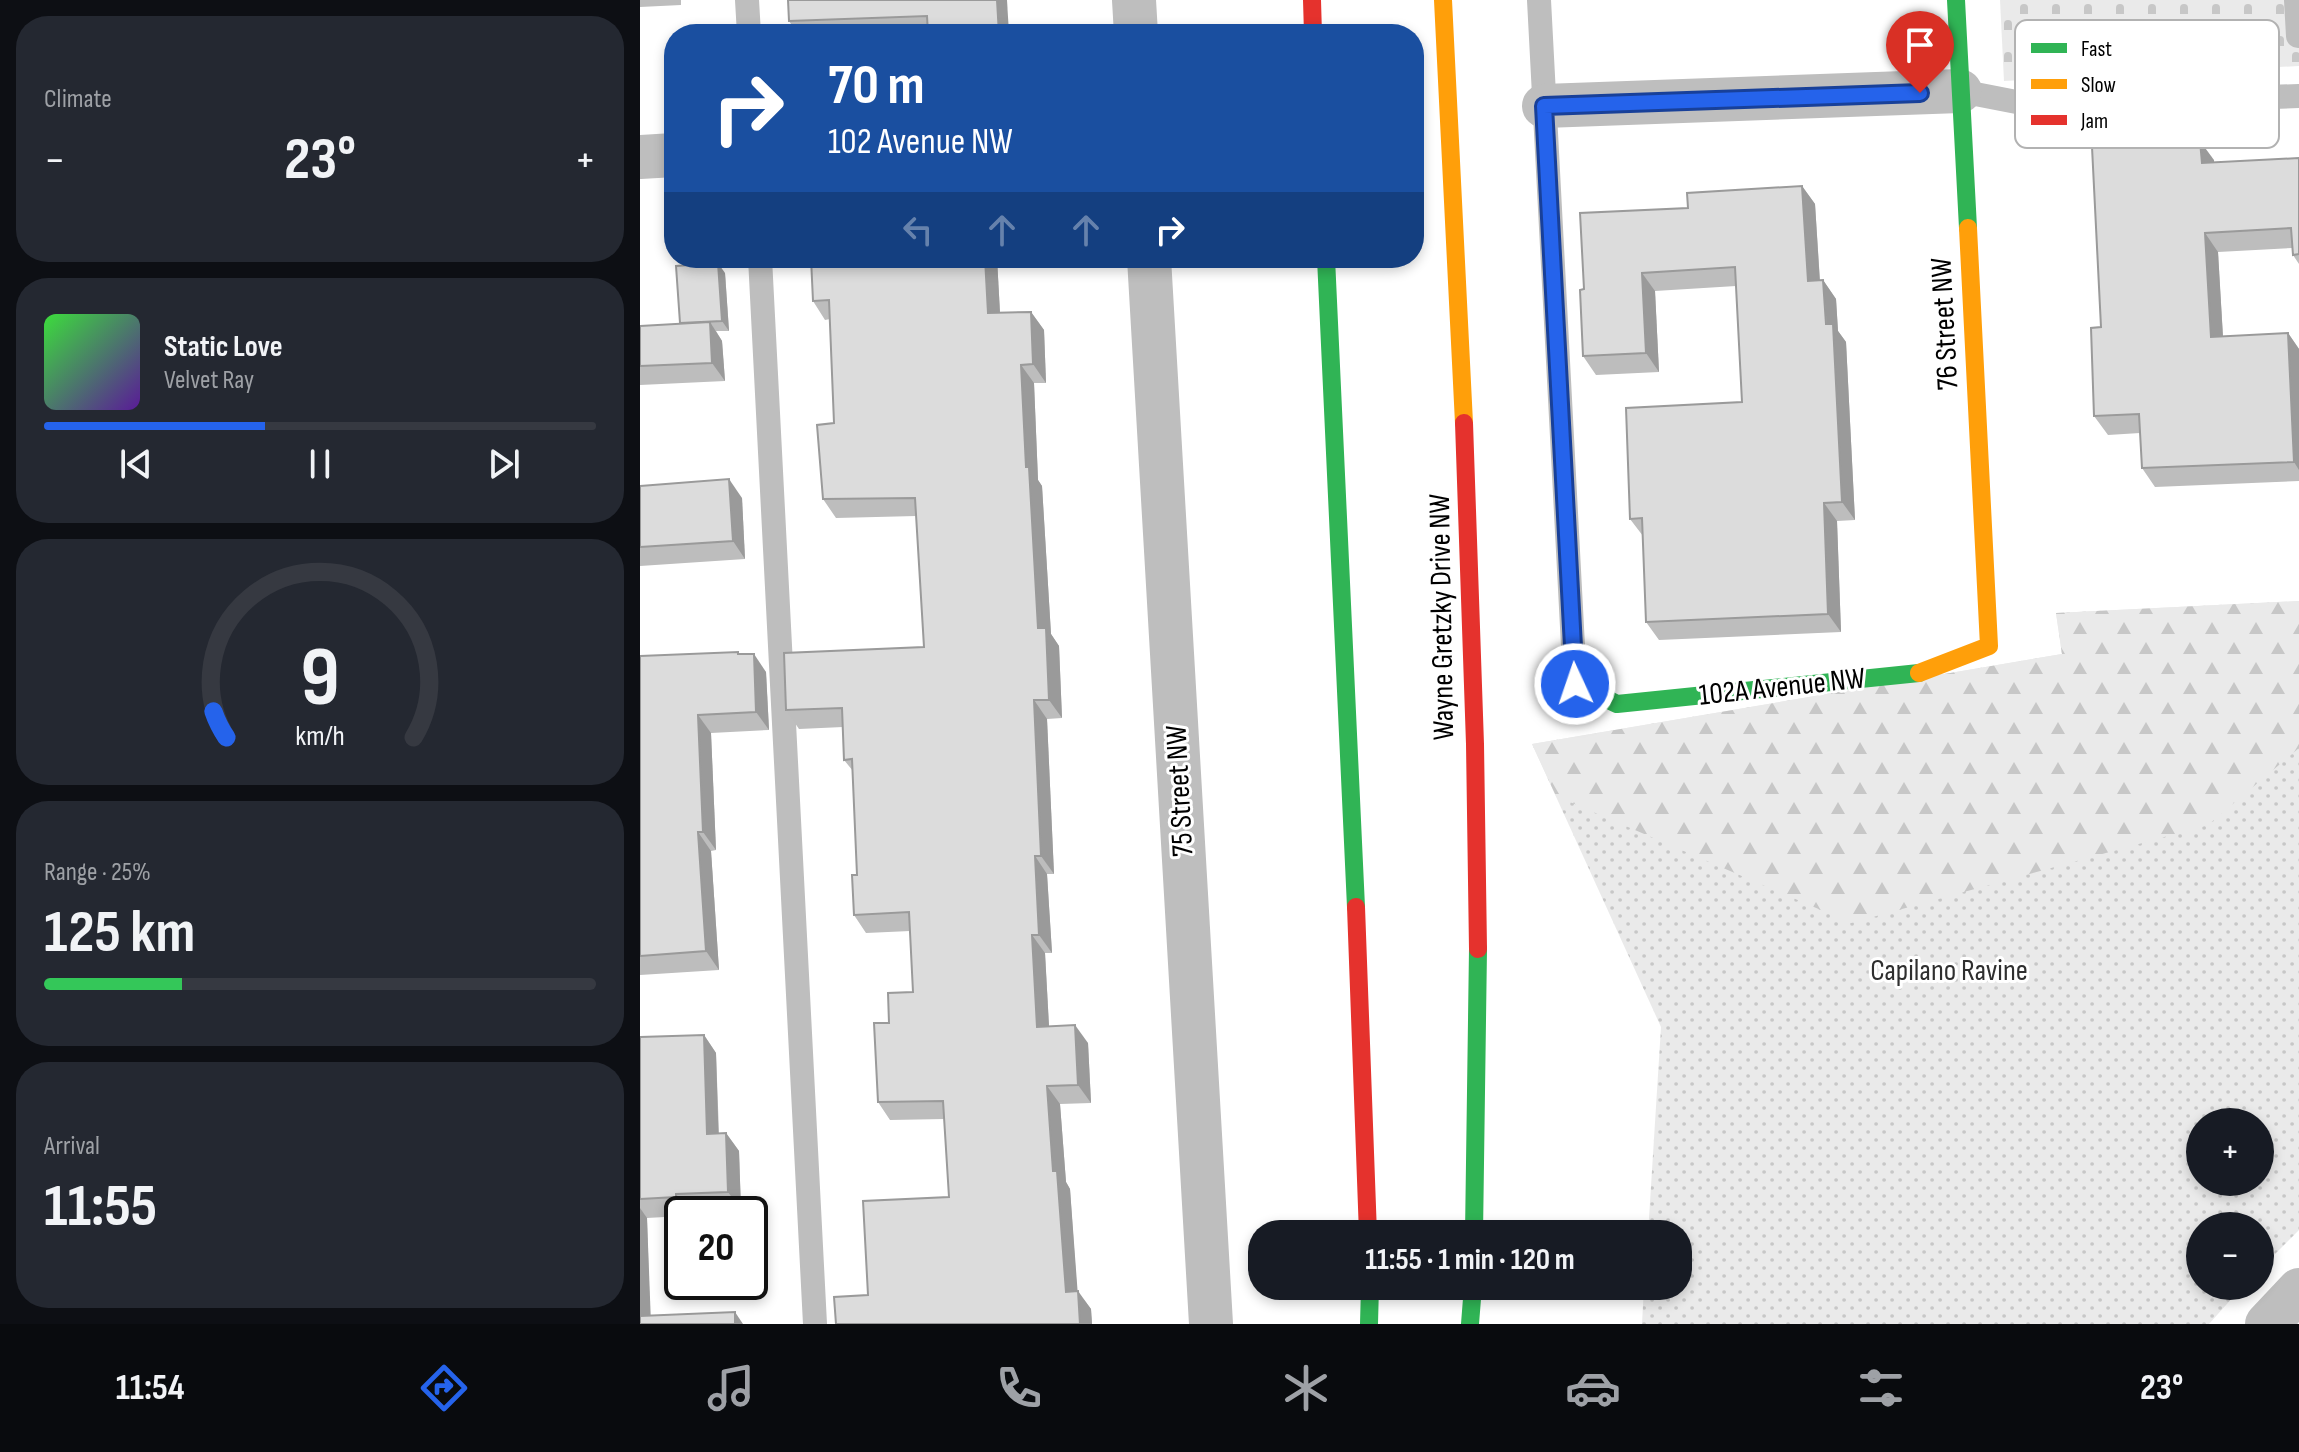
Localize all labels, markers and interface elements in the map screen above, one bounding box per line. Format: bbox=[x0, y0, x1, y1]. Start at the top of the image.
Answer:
pin bbox=[1886, 11, 1954, 93]
legend bbox=[2015, 20, 2279, 148]
icon: arrive bbox=[1898, 23, 1942, 67]
text: Fast bbox=[2081, 36, 2112, 63]
text: 70 m bbox=[828, 53, 925, 120]
icon: right bbox=[696, 56, 800, 160]
text: Slow bbox=[2081, 72, 2116, 99]
text: Climate bbox=[44, 84, 112, 115]
text: Jam bbox=[2080, 108, 2108, 135]
text: 102 Avenue NW bbox=[828, 121, 1013, 164]
text: 23° bbox=[284, 124, 356, 196]
text: − bbox=[44, 134, 66, 187]
text: + bbox=[574, 134, 596, 187]
icon: left bbox=[896, 208, 940, 252]
icon: ahead bbox=[980, 208, 1024, 252]
icon: ahead bbox=[1064, 208, 1108, 252]
icon: right bbox=[1148, 208, 1192, 252]
street label: 76 Street NW bbox=[1924, 256, 1966, 391]
text: Static Love bbox=[164, 329, 283, 365]
text: Velvet Ray bbox=[164, 365, 254, 396]
icon: previous bbox=[114, 442, 158, 486]
icon: pause bbox=[298, 442, 342, 486]
icon: next bbox=[482, 442, 526, 486]
street label: Wayne Gretzky Drive NW bbox=[1422, 493, 1462, 740]
text: 9 bbox=[300, 629, 340, 729]
position arrow bbox=[1533, 642, 1617, 726]
street label: 102A Avenue NW bbox=[1697, 660, 1867, 714]
text: km/h bbox=[295, 719, 345, 754]
street label: 75 Street NW bbox=[1159, 724, 1201, 858]
text: Range · 25% bbox=[44, 857, 151, 888]
text: 125 km bbox=[44, 897, 195, 969]
park label: Capilano Ravine bbox=[1870, 953, 2028, 989]
map controls bbox=[2186, 1108, 2274, 1300]
button: + bbox=[2186, 1108, 2274, 1196]
text: Arrival bbox=[44, 1131, 100, 1162]
text: 11:55 bbox=[44, 1171, 157, 1243]
speed limit sign: 20 bbox=[664, 1196, 768, 1300]
button: − bbox=[2186, 1212, 2274, 1300]
text: 11:55 · 1 min · 120 m bbox=[1365, 1242, 1575, 1278]
icon: directions bbox=[416, 1360, 472, 1416]
icon: music bbox=[703, 1360, 759, 1416]
icon: phone bbox=[991, 1360, 1047, 1416]
icon: climate bbox=[1278, 1360, 1334, 1416]
icon: car bbox=[1565, 1360, 1621, 1416]
icon: filters bbox=[1853, 1360, 1909, 1416]
text: 11:54 bbox=[116, 1367, 185, 1410]
text: 23° bbox=[2140, 1367, 2183, 1410]

